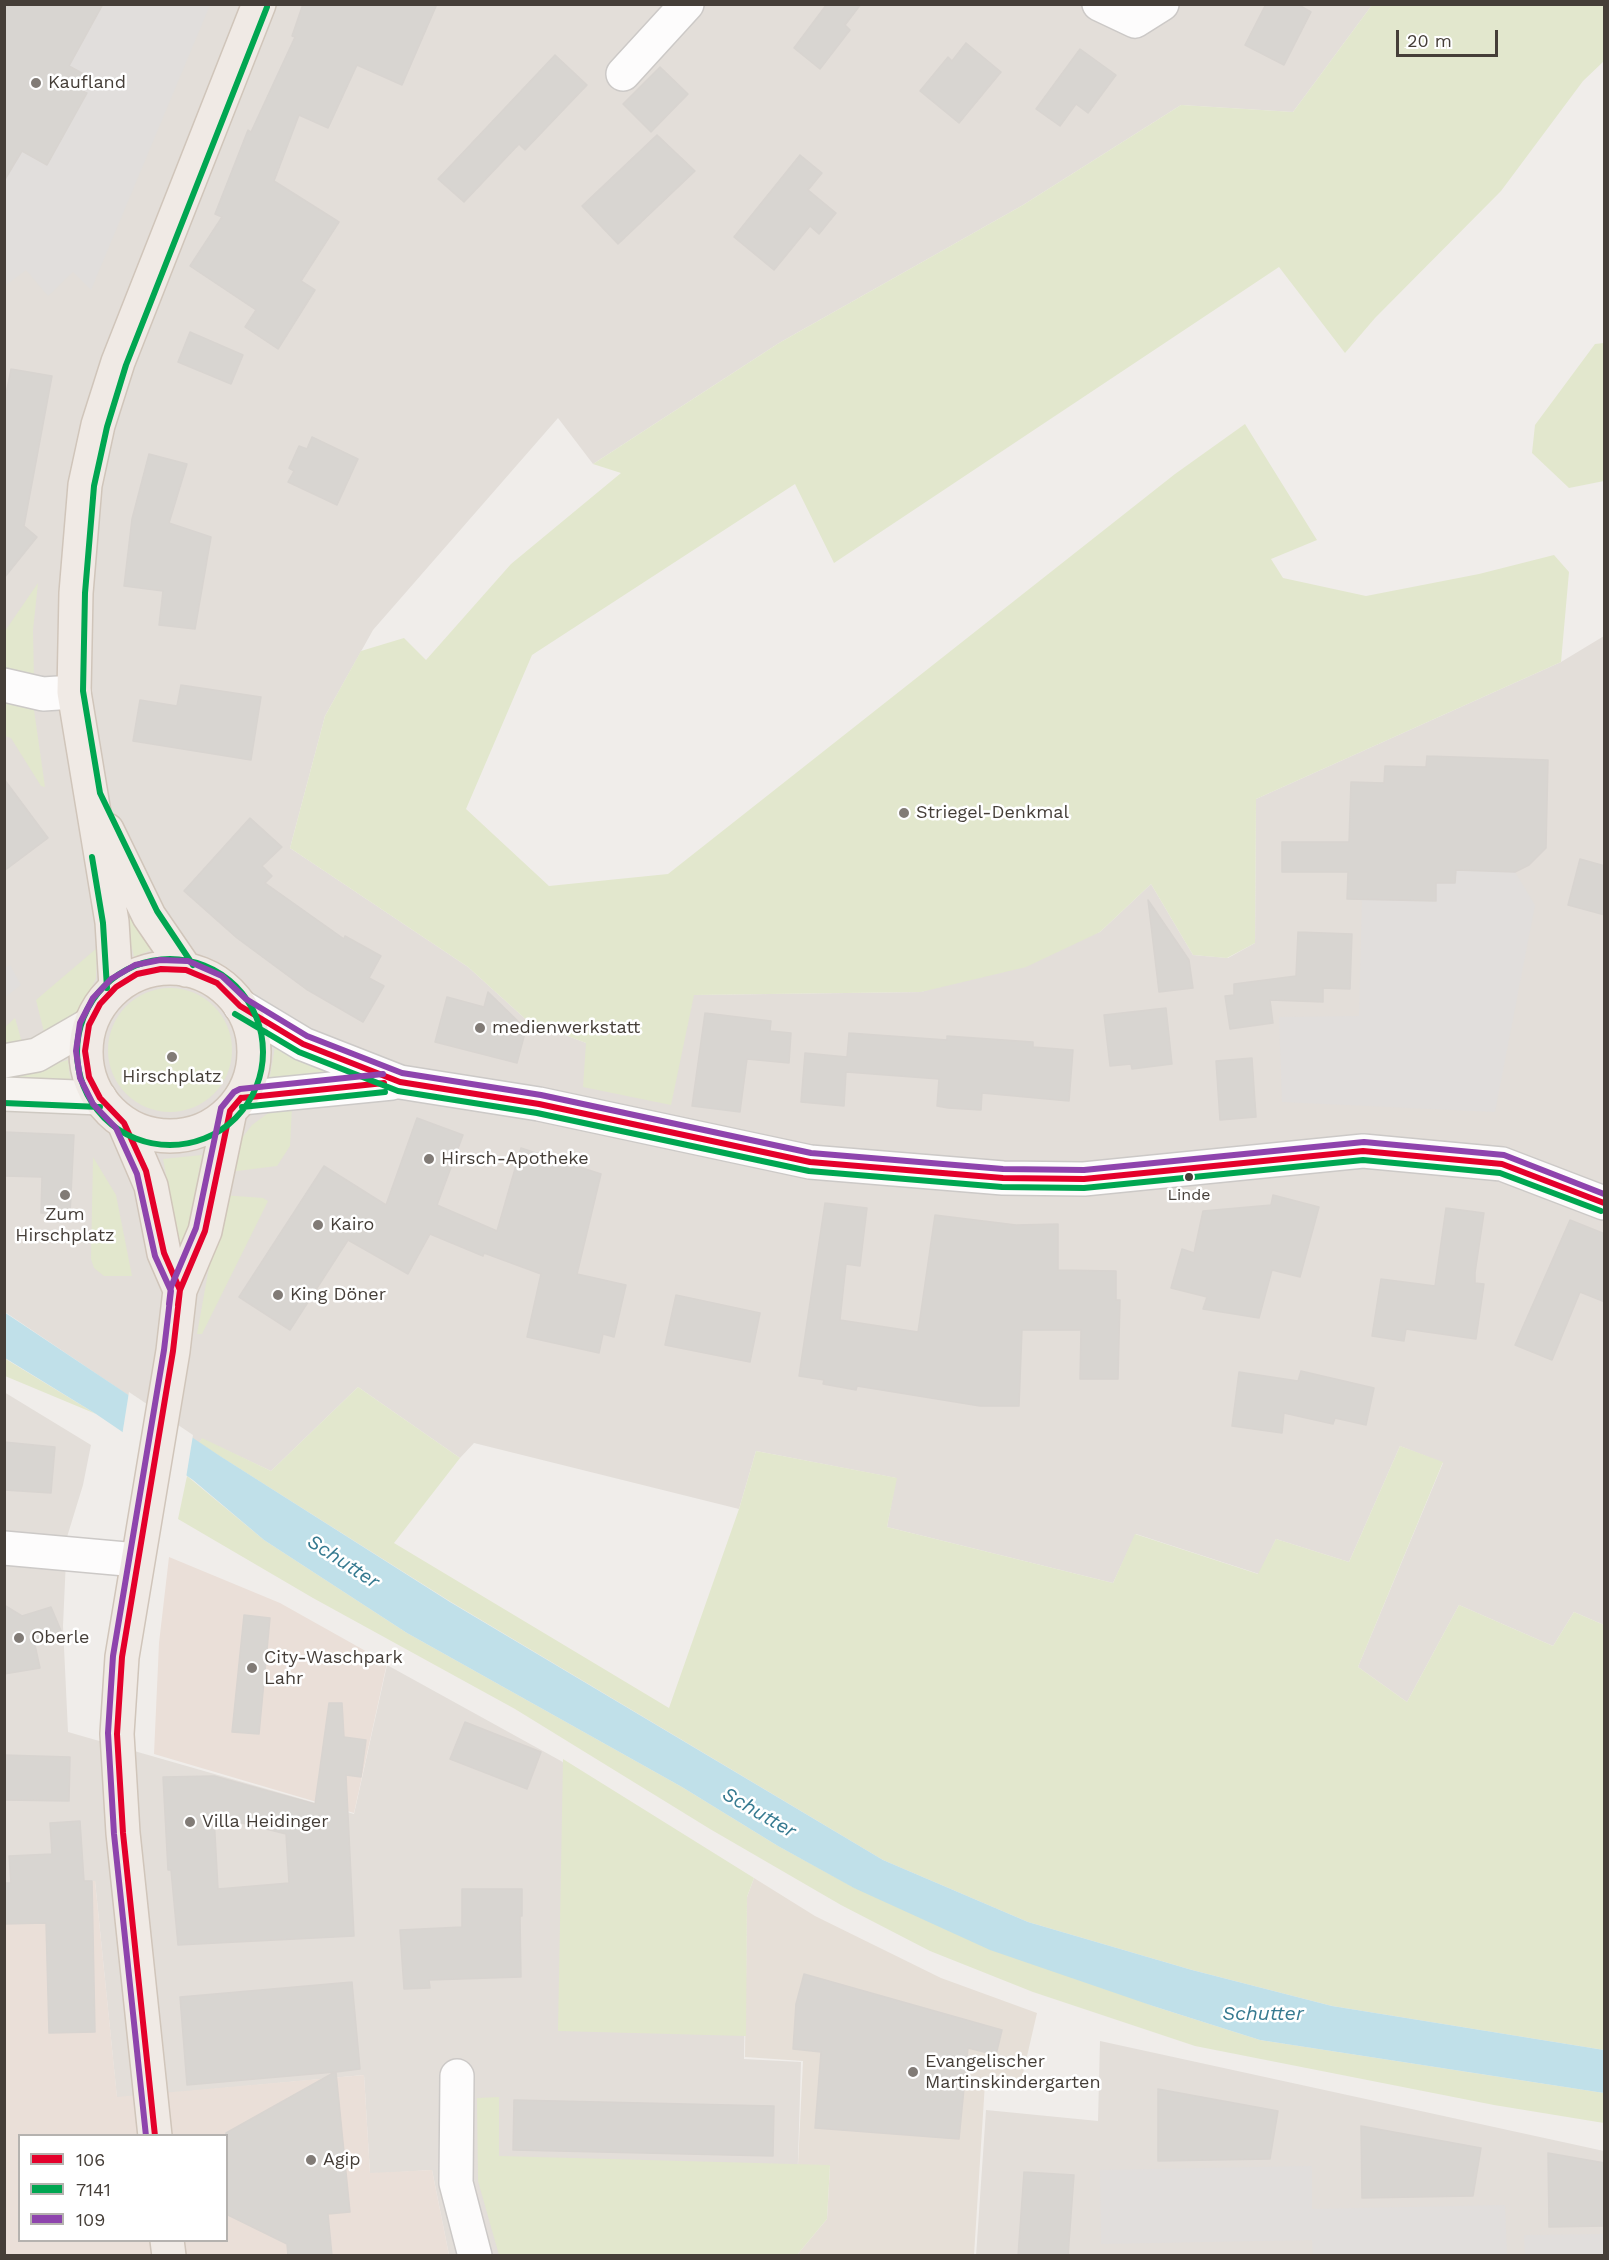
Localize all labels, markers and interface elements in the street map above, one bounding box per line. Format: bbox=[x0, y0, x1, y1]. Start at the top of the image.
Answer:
scale bar bbox=[1399, 18, 1501, 56]
text: 20 m bbox=[1407, 30, 1452, 51]
place label: Kaufland bbox=[48, 72, 126, 94]
marker: Kaufland bbox=[29, 76, 43, 90]
place label: Striegel-Denkmal bbox=[916, 802, 1069, 824]
marker: Striegel-Denkmal bbox=[897, 806, 911, 820]
place label: medienwerkstatt bbox=[492, 1017, 640, 1039]
marker: medienwerkstatt bbox=[473, 1021, 487, 1035]
marker: Hirschplatz bbox=[165, 1050, 179, 1064]
place label: Hirschplatz bbox=[122, 1066, 222, 1088]
place label: Hirsch-Apotheke bbox=[441, 1148, 589, 1170]
marker: Hirsch-Apotheke bbox=[422, 1152, 436, 1166]
marker: Linde bbox=[1183, 1171, 1195, 1183]
place label: Linde bbox=[1168, 1185, 1210, 1205]
marker: Zum Hirschplatz bbox=[58, 1188, 72, 1202]
place label: Zum Hirschplatz bbox=[15, 1204, 115, 1246]
place label: Kairo bbox=[330, 1214, 374, 1236]
marker: Kairo bbox=[311, 1218, 325, 1232]
place label: King Döner bbox=[290, 1284, 386, 1306]
marker: King Döner bbox=[271, 1288, 285, 1302]
water label: Schutter bbox=[302, 1530, 384, 1594]
place label: Oberle bbox=[31, 1627, 89, 1649]
marker: Oberle bbox=[12, 1631, 26, 1645]
place label: City-Waschpark Lahr bbox=[264, 1647, 403, 1690]
marker: City-Waschpark Lahr bbox=[245, 1661, 259, 1675]
water label: Schutter bbox=[718, 1782, 800, 1844]
place label: Villa Heidinger bbox=[202, 1811, 329, 1833]
marker: Villa Heidinger bbox=[183, 1815, 197, 1829]
water label: Schutter bbox=[1222, 2002, 1304, 2026]
place label: Evangelischer Martinskindergarten bbox=[925, 2051, 1101, 2094]
marker: Evangelischer Martinskindergarten bbox=[906, 2065, 920, 2079]
legend bbox=[18, 2134, 228, 2242]
text: 106 bbox=[76, 2149, 105, 2170]
place label: Agip bbox=[323, 2149, 361, 2171]
marker: Agip bbox=[304, 2153, 318, 2167]
text: 7141 bbox=[76, 2179, 111, 2200]
text: 109 bbox=[76, 2209, 105, 2230]

